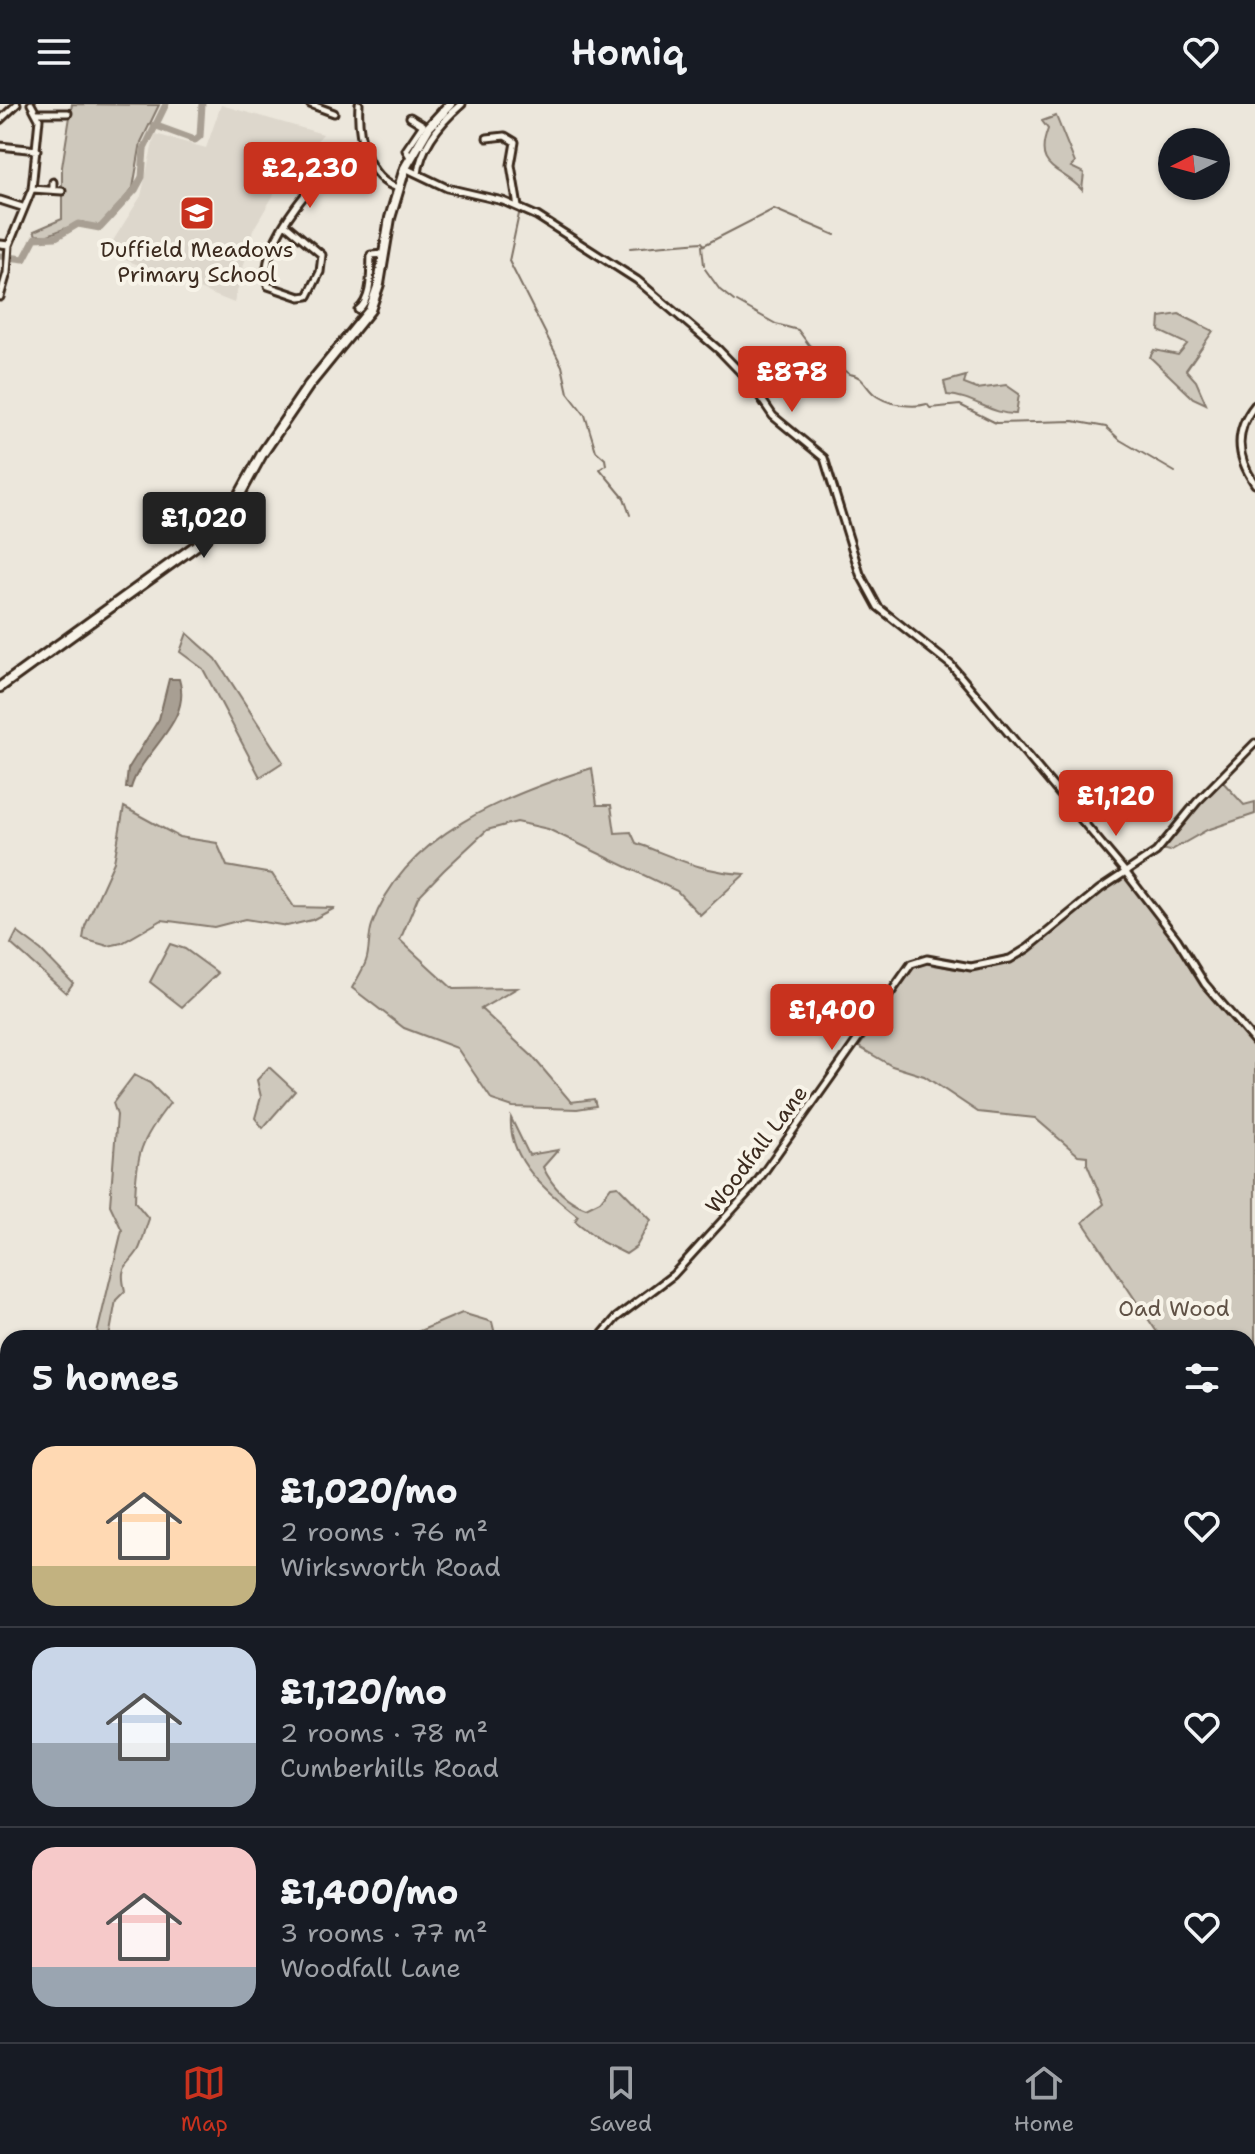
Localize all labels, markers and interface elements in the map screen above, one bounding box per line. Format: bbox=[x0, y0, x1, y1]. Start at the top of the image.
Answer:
text: Homiq bbox=[571, 28, 684, 77]
icon: menu bbox=[32, 30, 76, 74]
icon: heart bbox=[1179, 30, 1223, 74]
north arrow bbox=[1158, 128, 1230, 200]
map controls bbox=[1158, 128, 1230, 200]
pin: £2,230 bbox=[245, 142, 375, 210]
text: £2,230 bbox=[262, 150, 358, 185]
school or university icon: Duffield Meadows Primary School bbox=[178, 194, 216, 232]
place label: Duffield Meadows Primary School bbox=[100, 235, 294, 289]
pin: £878 bbox=[745, 346, 839, 414]
text: £878 bbox=[756, 354, 828, 389]
pin: £1,020 bbox=[139, 492, 269, 560]
text: £1,020 bbox=[161, 500, 247, 535]
pin: £1,120 bbox=[1051, 770, 1181, 838]
text: £1,120 bbox=[1077, 778, 1155, 813]
pin: £1,400 bbox=[767, 984, 897, 1052]
text: £1,400 bbox=[788, 992, 876, 1027]
street label: Woodfall Lane bbox=[699, 1079, 814, 1219]
park label: Oad Wood bbox=[1118, 1294, 1230, 1323]
text: 5 homes bbox=[32, 1355, 179, 1401]
icon: filters bbox=[1180, 1356, 1224, 1400]
text: £1,020/mo bbox=[280, 1468, 458, 1514]
icon: home bbox=[96, 1478, 192, 1574]
icon: heart bbox=[1180, 1504, 1224, 1548]
text: 2 rooms · 76 m² bbox=[280, 1514, 488, 1549]
text: Wirksworth Road bbox=[280, 1549, 501, 1584]
text: £1,120/mo bbox=[280, 1669, 447, 1715]
icon: home bbox=[96, 1679, 192, 1775]
icon: heart bbox=[1180, 1705, 1224, 1749]
text: 2 rooms · 78 m² bbox=[280, 1715, 488, 1750]
text: Cumberhills Road bbox=[280, 1750, 499, 1785]
text: £1,400/mo bbox=[280, 1869, 459, 1915]
icon: home bbox=[96, 1879, 192, 1975]
icon: heart bbox=[1180, 1905, 1224, 1949]
text: 3 rooms · 77 m² bbox=[280, 1915, 488, 1950]
text: Woodfall Lane bbox=[280, 1950, 461, 1985]
tab: Map bbox=[181, 2061, 228, 2138]
tab: Saved bbox=[590, 2061, 652, 2138]
tab: Home bbox=[1014, 2061, 1074, 2138]

